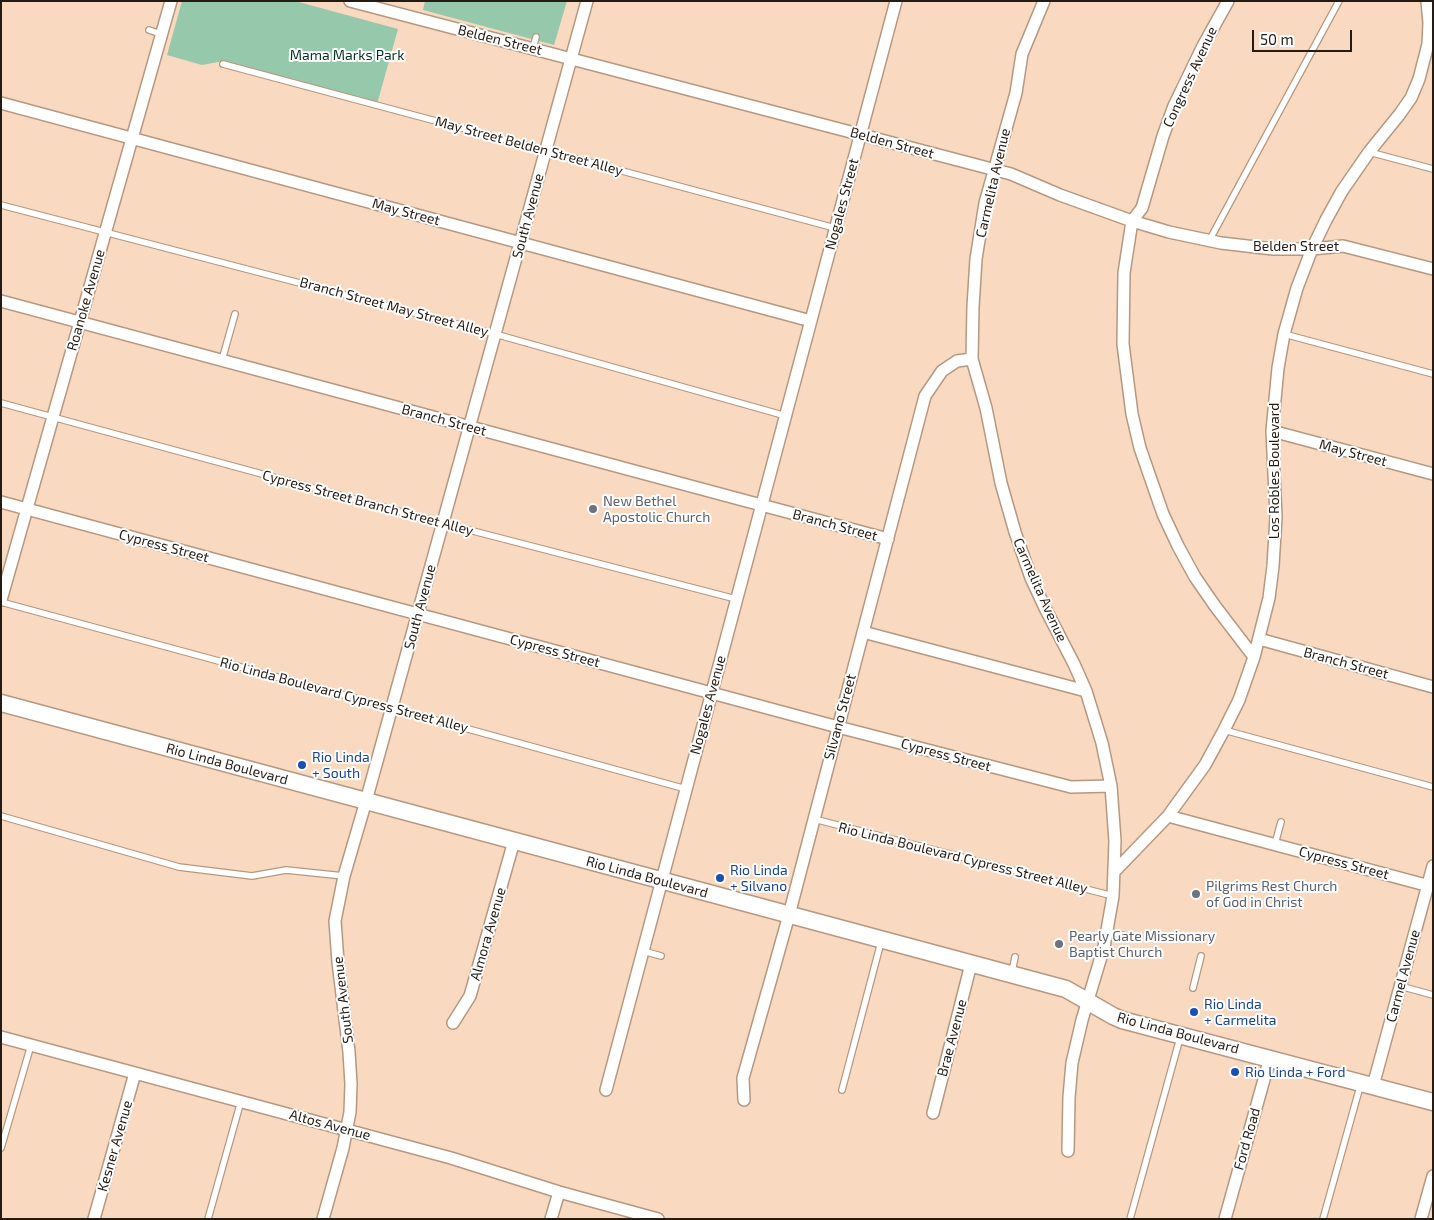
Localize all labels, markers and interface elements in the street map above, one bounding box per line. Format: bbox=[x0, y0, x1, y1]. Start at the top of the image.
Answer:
scale bar bbox=[1254, 20, 1354, 52]
street label: Belden Street bbox=[456, 21, 544, 59]
street label: Congress Avenue bbox=[1159, 24, 1221, 130]
text: 50 m bbox=[1260, 30, 1294, 48]
park label: Mama Marks Park bbox=[290, 47, 404, 63]
street label: May Street Belden Street Alley bbox=[433, 113, 625, 179]
street label: Belden Street bbox=[848, 124, 936, 162]
street label: Carmelita Avenue bbox=[972, 127, 1014, 239]
street label: Nogales Street bbox=[822, 156, 862, 252]
street label: South Avenue bbox=[509, 172, 547, 260]
street label: May Street bbox=[370, 195, 442, 229]
street label: Belden Street bbox=[1253, 238, 1339, 254]
street label: Roanoke Avenue bbox=[63, 247, 109, 353]
street label: Branch Street May Street Alley bbox=[298, 274, 490, 340]
street label: Branch Street bbox=[400, 401, 488, 439]
street label: Los Robles Boulevard bbox=[1266, 403, 1282, 539]
street label: May Street bbox=[1317, 436, 1389, 470]
street label: Cypress Street Branch Street Alley bbox=[261, 467, 475, 539]
place label: New Bethel Apostolic Church bbox=[603, 493, 710, 526]
marker: New Bethel Apostolic Church bbox=[587, 503, 599, 515]
street label: Branch Street bbox=[791, 506, 879, 544]
street label: Cypress Street bbox=[117, 526, 211, 566]
street label: Carmelita Avenue bbox=[1010, 536, 1070, 644]
street label: South Avenue bbox=[401, 563, 439, 651]
street label: Cypress Street bbox=[508, 631, 602, 671]
street label: Branch Street bbox=[1302, 644, 1390, 682]
street label: Rio Linda Boulevard Cypress Street Alley bbox=[218, 654, 470, 736]
street label: Nogales Avenue bbox=[687, 654, 729, 756]
street label: Silvano Street bbox=[820, 672, 860, 762]
street label: Cypress Street bbox=[899, 735, 993, 775]
street label: Rio Linda Boulevard bbox=[164, 740, 290, 788]
place label: Rio Linda + South bbox=[312, 749, 370, 782]
marker: Rio Linda + South bbox=[296, 759, 308, 771]
street label: Rio Linda Boulevard Cypress Street Alley bbox=[837, 819, 1089, 897]
street label: Cypress Street bbox=[1297, 843, 1391, 883]
street label: Rio Linda Boulevard bbox=[584, 853, 710, 901]
place label: Rio Linda + Silvano bbox=[730, 862, 788, 894]
marker: Rio Linda + Silvano bbox=[714, 872, 726, 884]
place label: Pilgrims Rest Church of God in Christ bbox=[1206, 878, 1337, 910]
street label: Almora Avenue bbox=[467, 885, 509, 983]
marker: Pilgrims Rest Church of God in Christ bbox=[1190, 888, 1202, 900]
place label: Pearly Gate Missionary Baptist Church bbox=[1069, 928, 1215, 960]
street label: Carmel Avenue bbox=[1383, 928, 1423, 1024]
marker: Pearly Gate Missionary Baptist Church bbox=[1053, 938, 1065, 950]
street label: South Avenue bbox=[329, 956, 357, 1044]
place label: Rio Linda + Carmelita bbox=[1204, 996, 1277, 1028]
street label: Brae Avenue bbox=[934, 997, 970, 1079]
marker: Rio Linda + Carmelita bbox=[1188, 1006, 1200, 1018]
street label: Rio Linda Boulevard bbox=[1115, 1009, 1241, 1057]
place label: Rio Linda + Ford bbox=[1245, 1064, 1345, 1080]
marker: Rio Linda + Ford bbox=[1229, 1066, 1241, 1078]
street label: Kesner Avenue bbox=[94, 1098, 136, 1194]
street label: Altos Avenue bbox=[288, 1106, 372, 1144]
street label: Ford Road bbox=[1230, 1106, 1264, 1172]

